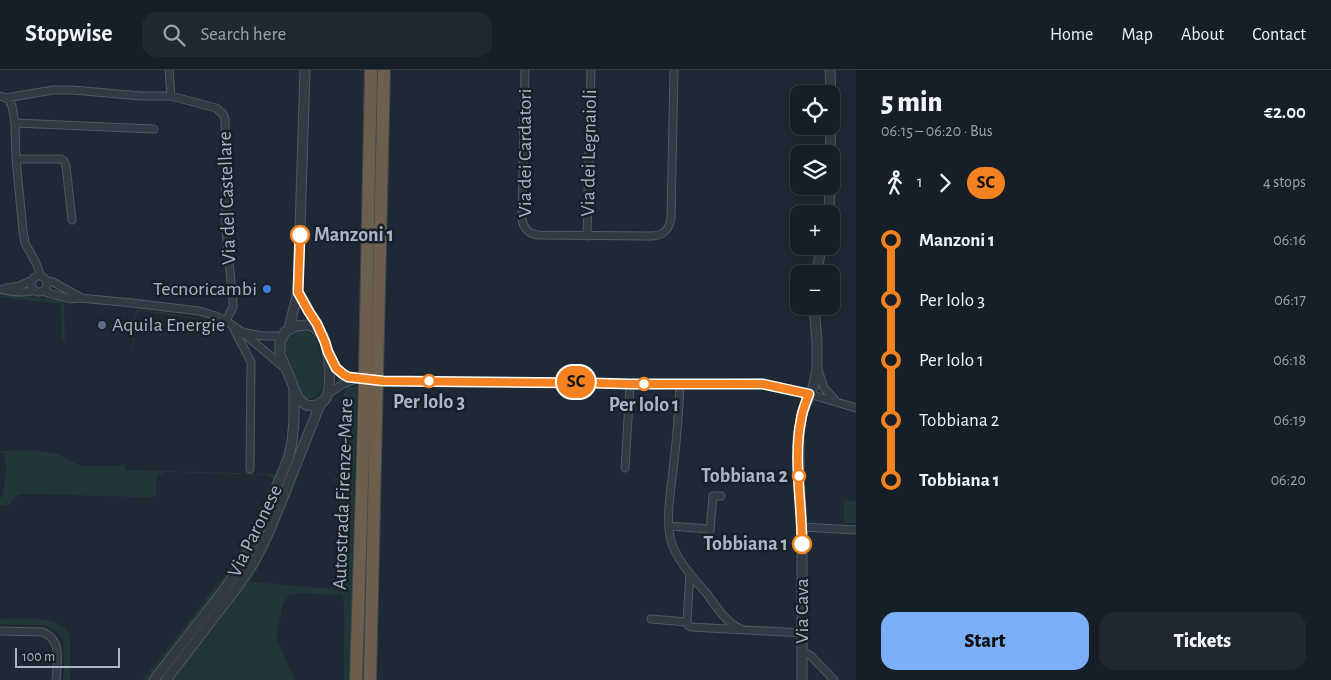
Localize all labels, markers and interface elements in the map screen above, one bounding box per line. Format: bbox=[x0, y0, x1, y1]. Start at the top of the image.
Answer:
search box bbox=[142, 12, 492, 57]
icon: search bbox=[160, 21, 188, 49]
text: Stopwise bbox=[25, 22, 112, 46]
text: Search here bbox=[200, 25, 286, 44]
text: Home bbox=[1050, 26, 1093, 44]
text: Map bbox=[1121, 26, 1153, 44]
text: About bbox=[1181, 26, 1224, 44]
text: Contact bbox=[1252, 26, 1306, 44]
map controls bbox=[790, 85, 840, 315]
button: locate bbox=[790, 85, 840, 135]
street label: Via dei Cardatori bbox=[515, 89, 535, 217]
street label: Via dei Legnaioli bbox=[578, 89, 600, 217]
text: 5 min bbox=[881, 89, 943, 117]
text: €2.00 bbox=[1264, 103, 1306, 122]
text: 06:15 – 06:20 · Bus bbox=[881, 123, 993, 139]
street label: Via del Castellare bbox=[215, 131, 239, 265]
button: layers bbox=[790, 145, 840, 195]
icon: walk bbox=[881, 169, 909, 197]
icon: forward bbox=[931, 169, 959, 197]
text: 1 bbox=[917, 174, 923, 190]
text: SC bbox=[977, 174, 995, 192]
text: 4 stops bbox=[1263, 174, 1306, 190]
button: + bbox=[790, 205, 840, 255]
marker: Manzoni 1 bbox=[290, 225, 310, 245]
place label: Manzoni 1 bbox=[314, 225, 394, 245]
text: Manzoni 1 bbox=[919, 231, 995, 250]
text: 06:16 bbox=[1273, 232, 1306, 248]
button: − bbox=[790, 265, 840, 315]
place label: Tecnoricambi bbox=[153, 279, 257, 299]
marker: Tecnoricambi bbox=[261, 283, 273, 295]
text: Per Iolo 3 bbox=[919, 291, 985, 310]
text: 06:17 bbox=[1274, 292, 1306, 308]
place label: Aquila Energie bbox=[112, 315, 225, 335]
marker: Aquila Energie bbox=[96, 319, 108, 331]
text: Per Iolo 1 bbox=[919, 351, 984, 370]
text: 06:18 bbox=[1273, 352, 1306, 368]
line badge: SC bbox=[554, 366, 598, 398]
text: SC bbox=[567, 373, 585, 391]
marker: Per Iolo 3 bbox=[422, 374, 436, 388]
marker: Per Iolo 1 bbox=[637, 377, 651, 391]
place label: Per Iolo 3 bbox=[393, 392, 465, 412]
place label: Per Iolo 1 bbox=[609, 395, 679, 415]
street label: Autostrada Firenze-Mare bbox=[330, 398, 356, 590]
text: Tobbiana 2 bbox=[919, 411, 999, 430]
text: 06:19 bbox=[1273, 412, 1306, 428]
place label: Tobbiana 2 bbox=[701, 466, 788, 486]
marker: Tobbiana 2 bbox=[792, 469, 806, 483]
text: Tobbiana 1 bbox=[919, 471, 1000, 490]
text: 06:20 bbox=[1271, 472, 1306, 488]
street label: Via Paronese bbox=[224, 482, 286, 580]
place label: Tobbiana 1 bbox=[703, 534, 788, 554]
marker: Tobbiana 1 bbox=[792, 534, 812, 554]
street label: Via Cava bbox=[792, 578, 812, 644]
button: Start bbox=[881, 612, 1089, 670]
button: Tickets bbox=[1099, 612, 1306, 670]
scale bar bbox=[15, 645, 120, 668]
text: 100 m bbox=[22, 650, 55, 664]

